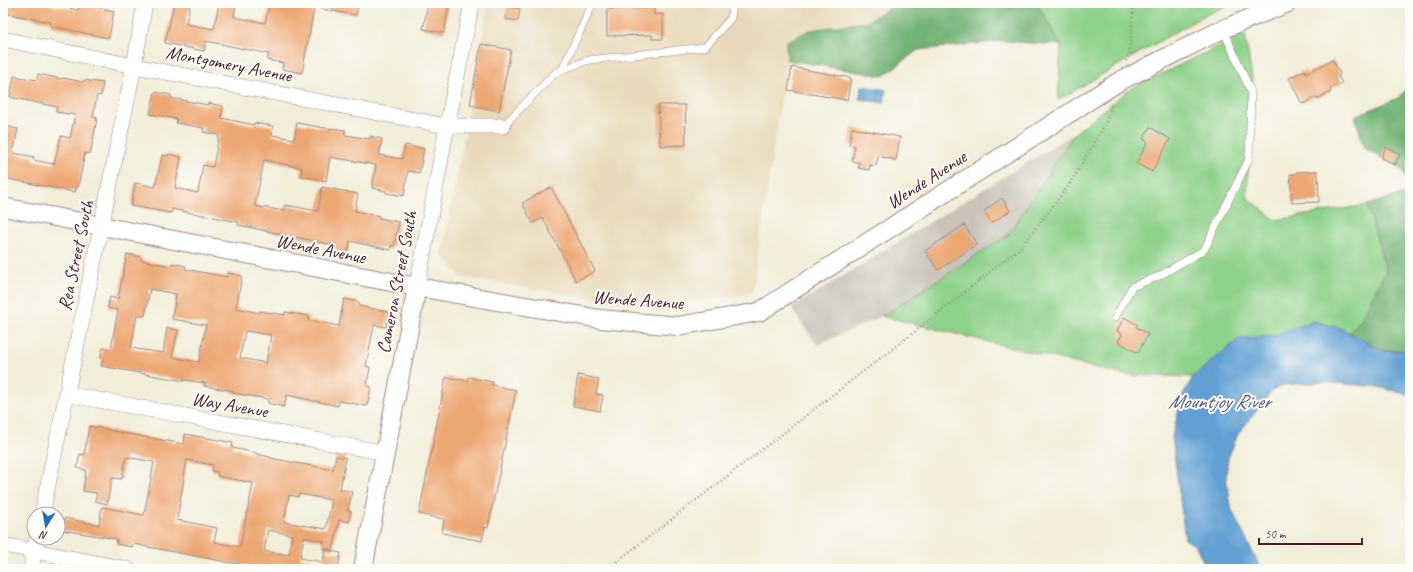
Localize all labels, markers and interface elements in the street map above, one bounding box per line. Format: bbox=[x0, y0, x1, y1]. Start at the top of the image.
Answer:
street label: Montgomery Avenue bbox=[164, 40, 295, 88]
street label: Wende Avenue bbox=[882, 144, 973, 215]
street label: Rea Street South bbox=[53, 197, 100, 312]
street label: Cameron Street South bbox=[371, 208, 423, 355]
street label: Wende Avenue bbox=[274, 229, 369, 270]
street label: Wende Avenue bbox=[592, 285, 686, 315]
street label: Way Avenue bbox=[190, 387, 271, 424]
water label: Mountjoy River bbox=[1168, 389, 1274, 414]
north arrow bbox=[26, 506, 66, 546]
scale bar bbox=[1259, 520, 1362, 546]
text: 50 m bbox=[1265, 526, 1287, 542]
text: N bbox=[37, 528, 49, 543]

